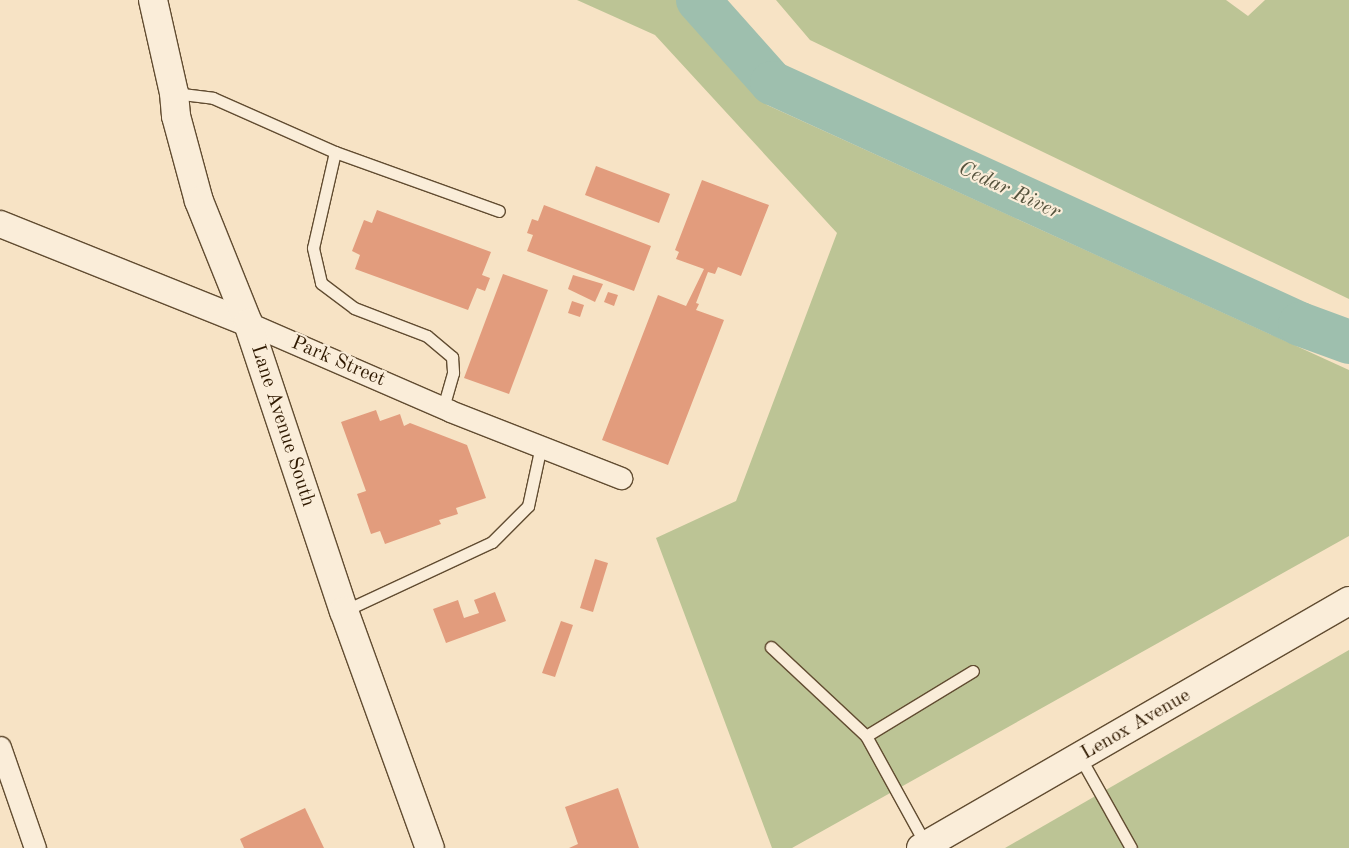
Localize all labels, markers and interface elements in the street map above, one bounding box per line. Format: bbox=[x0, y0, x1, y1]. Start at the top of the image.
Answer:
water label: Cedar River bbox=[954, 156, 1064, 226]
street label: Park Street bbox=[287, 331, 389, 393]
street label: Lane Avenue South bbox=[244, 342, 320, 510]
street label: Lenox Avenue bbox=[1077, 684, 1195, 766]

